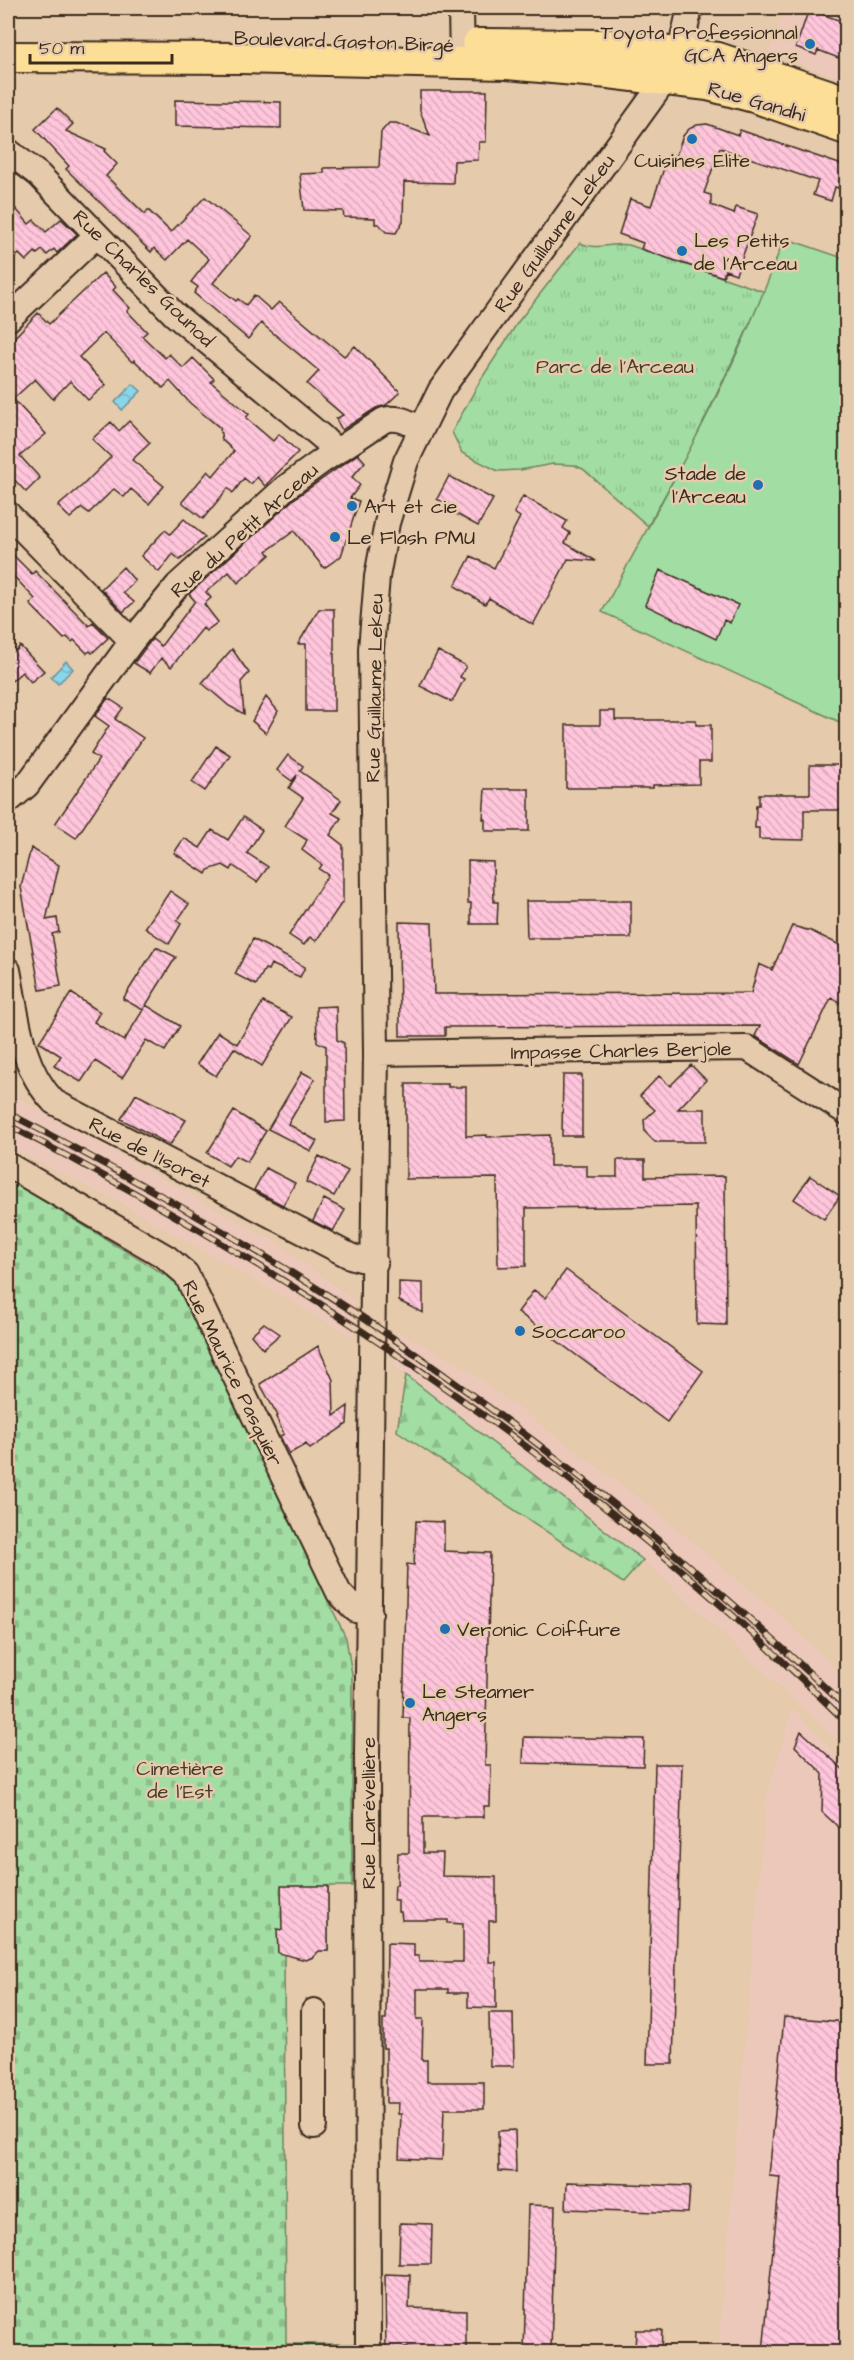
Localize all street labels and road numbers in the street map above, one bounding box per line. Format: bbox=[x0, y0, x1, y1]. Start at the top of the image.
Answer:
street label: Boulevard Gaston Birgé bbox=[233, 24, 455, 61]
street label: Rue Gandhi bbox=[705, 75, 809, 129]
street label: Rue Guillaume Lekeu bbox=[488, 149, 622, 318]
street label: Rue Charles Gounod bbox=[66, 204, 220, 354]
street label: Rue du Petit Arceau bbox=[165, 457, 325, 605]
street label: Rue Guillaume Lekeu bbox=[359, 593, 391, 783]
street label: Impasse Charles Berjole bbox=[510, 1035, 732, 1067]
street label: Rue de l'Isoret bbox=[84, 1110, 215, 1196]
street label: Rue Maurice Pasquier bbox=[175, 1276, 289, 1471]
street label: Rue Larévellière bbox=[355, 1737, 383, 1889]

